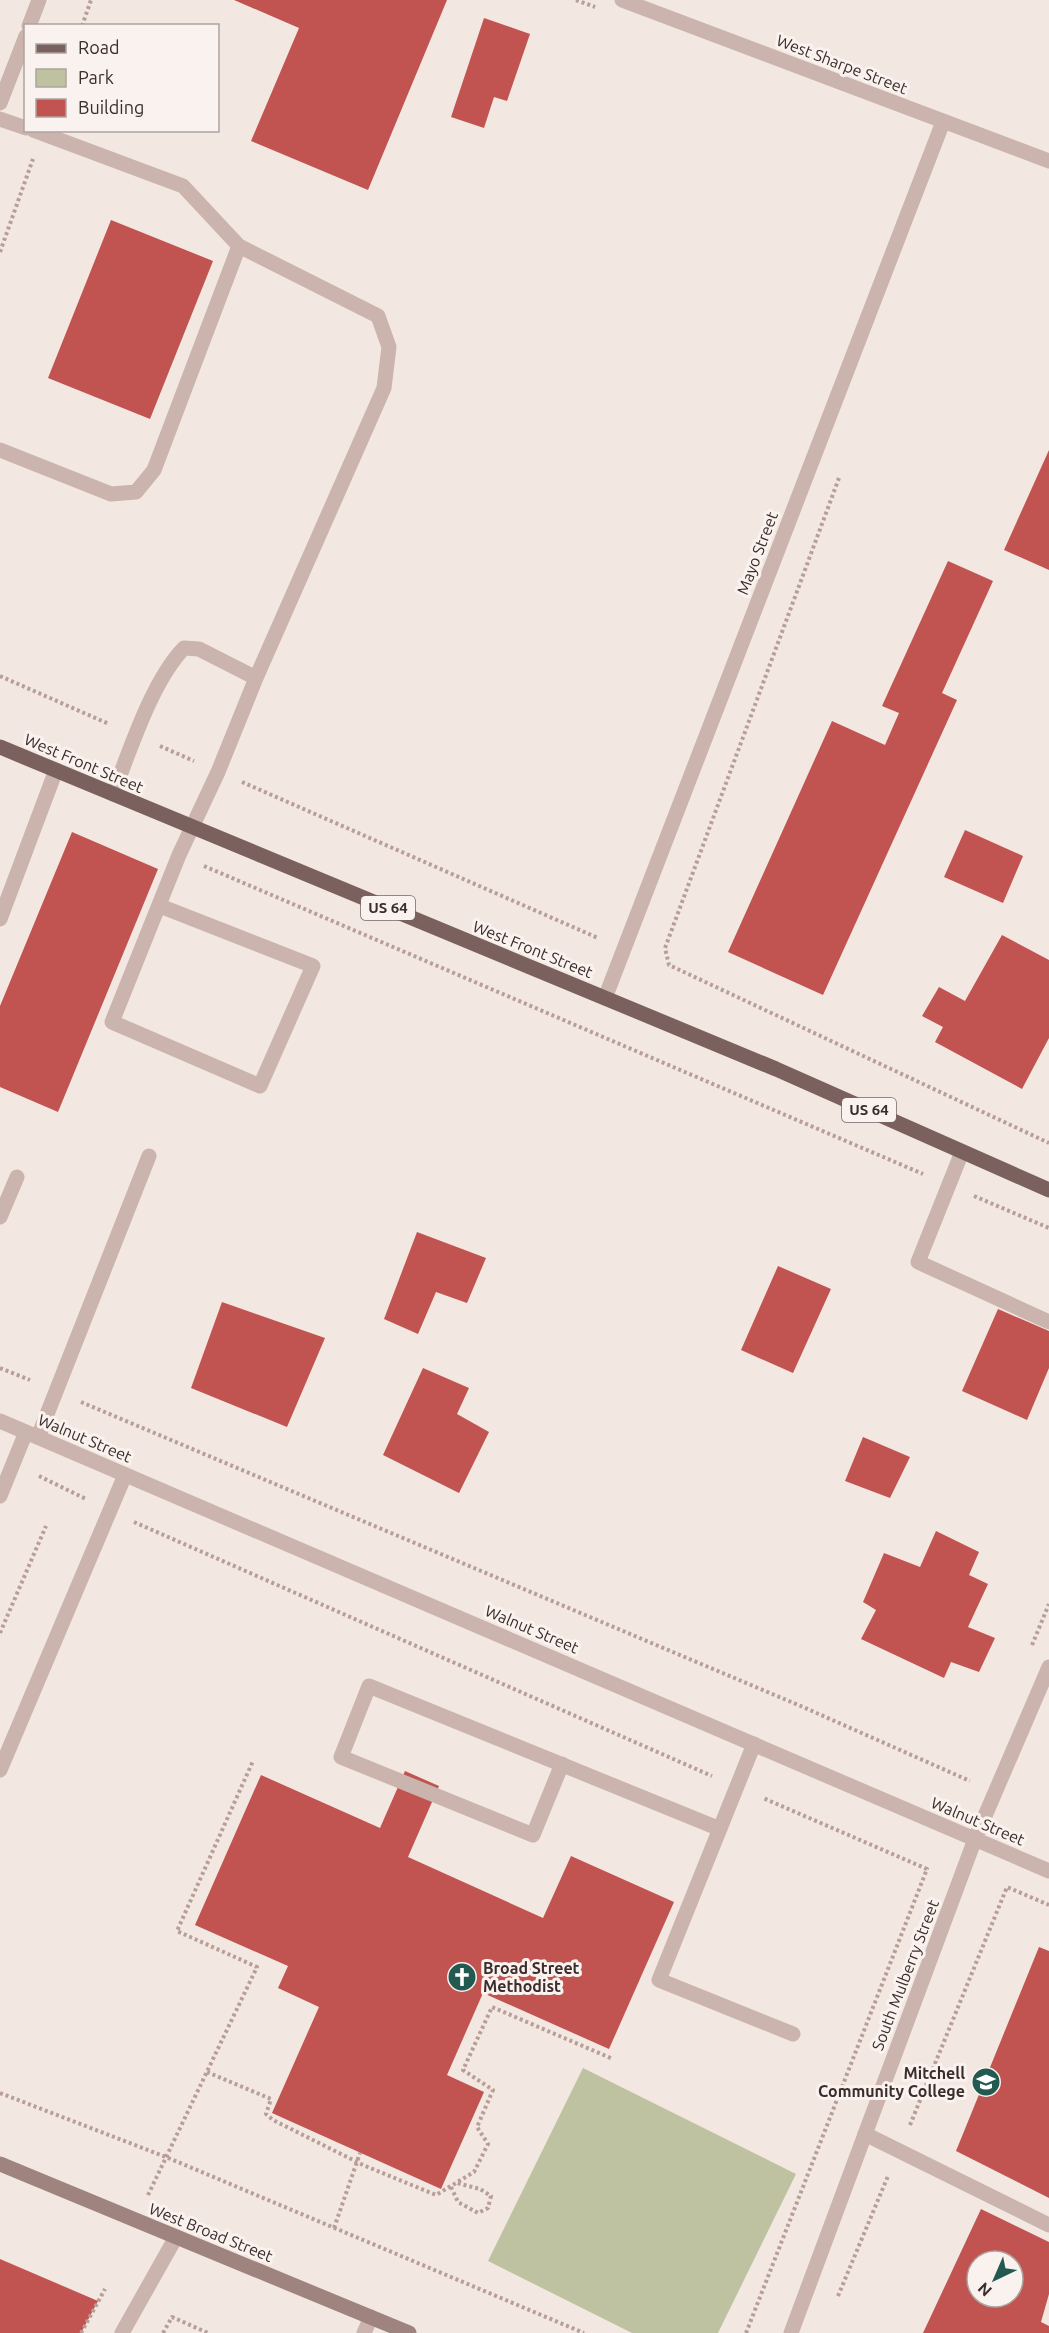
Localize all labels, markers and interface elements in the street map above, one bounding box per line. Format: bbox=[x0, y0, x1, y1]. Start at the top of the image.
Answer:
legend bbox=[24, 24, 219, 132]
street label: West Sharpe Street bbox=[774, 31, 911, 97]
text: Road bbox=[78, 37, 120, 57]
text: Park bbox=[78, 67, 114, 87]
text: Building bbox=[78, 97, 144, 117]
street label: Mayo Street bbox=[733, 508, 781, 597]
street label: West Front Street bbox=[22, 730, 147, 796]
road number: US 64 bbox=[361, 896, 415, 920]
street label: West Front Street bbox=[470, 917, 596, 982]
road number: US 64 bbox=[842, 1098, 896, 1122]
street label: Walnut Street bbox=[36, 1410, 135, 1466]
street label: Walnut Street bbox=[483, 1601, 582, 1657]
street label: Walnut Street bbox=[929, 1793, 1028, 1849]
street label: South Mulberry Street bbox=[868, 1896, 942, 2053]
place label: Broad Street Methodist bbox=[483, 1959, 580, 1995]
church icon: Broad Street Methodist bbox=[446, 1961, 478, 1993]
place label: Mitchell Community College bbox=[818, 2064, 965, 2100]
school or university icon: Mitchell Community College bbox=[970, 2066, 1002, 2098]
street label: West Broad Street bbox=[147, 2199, 276, 2265]
north arrow bbox=[965, 2249, 1025, 2309]
text: N bbox=[974, 2279, 995, 2300]

